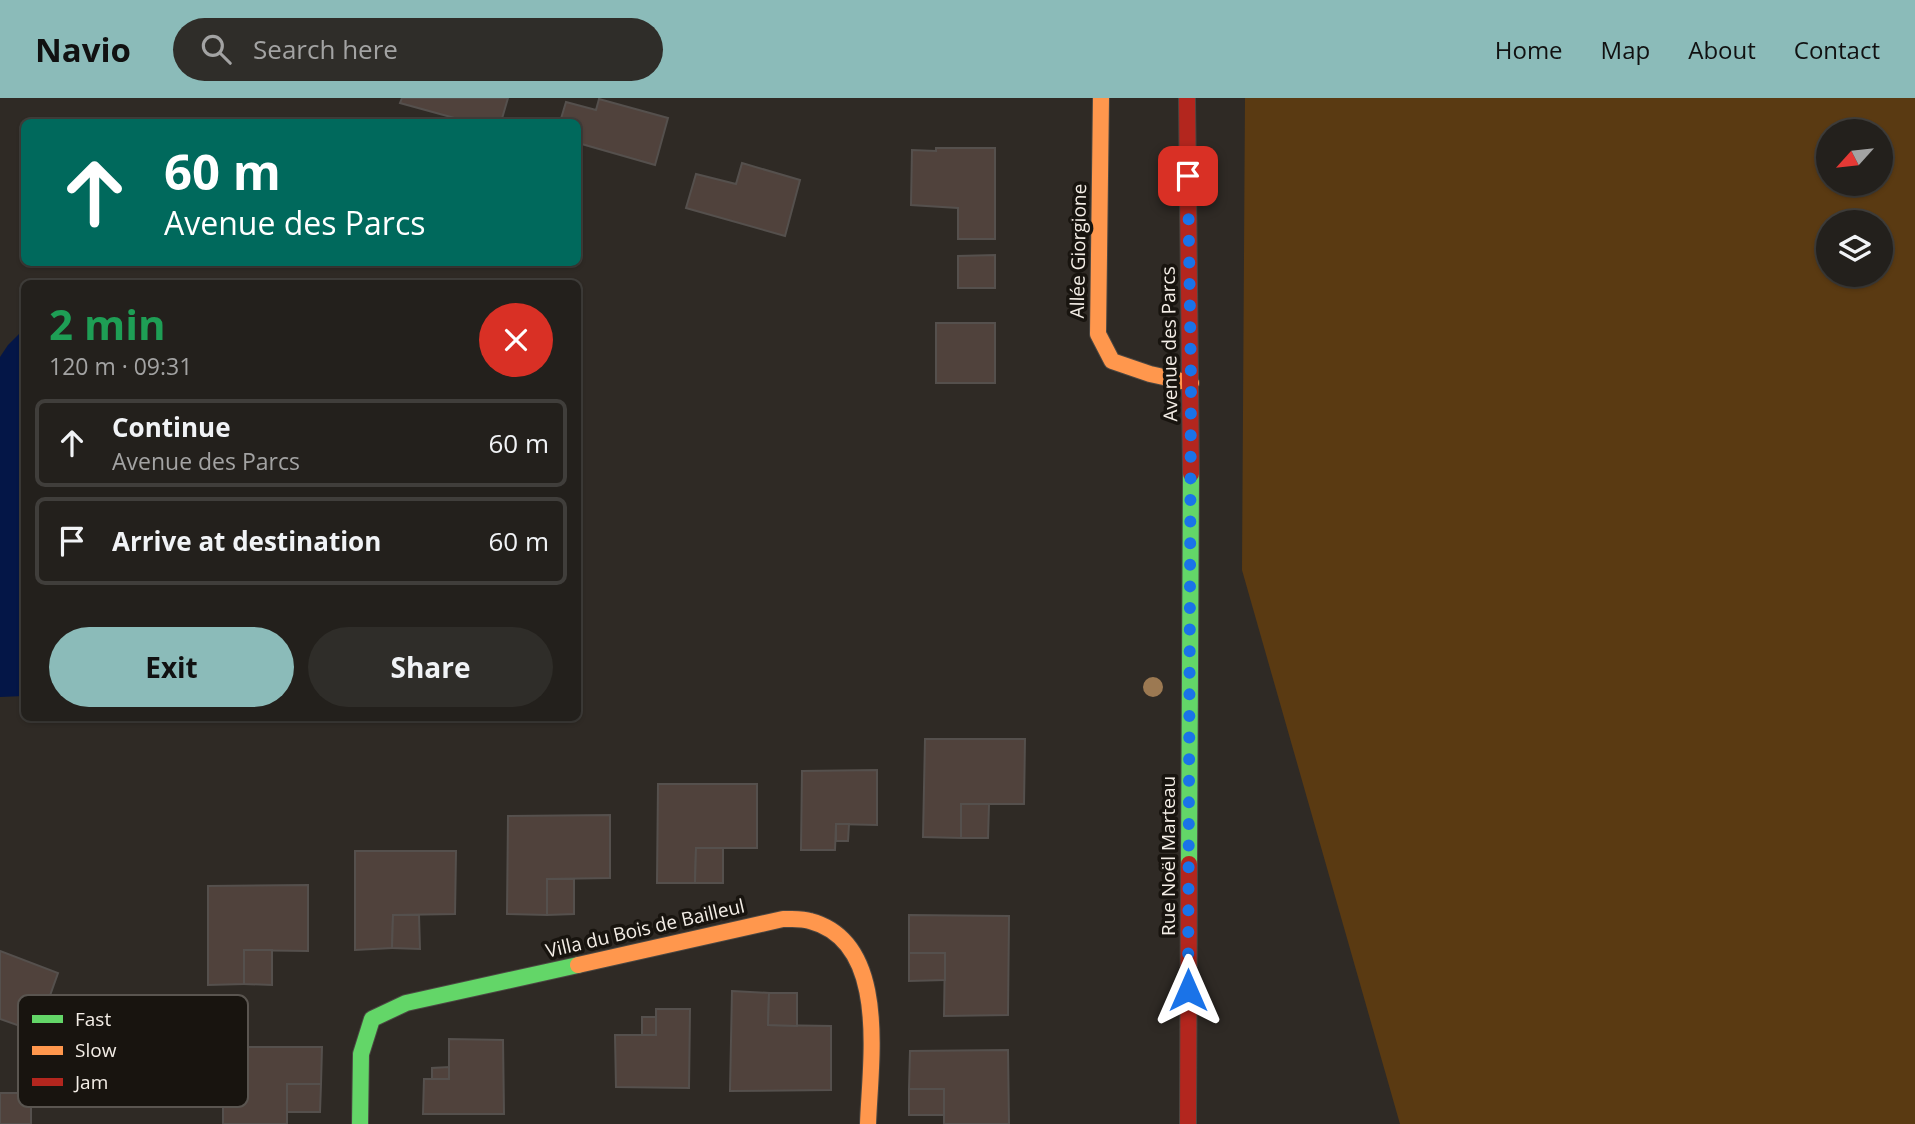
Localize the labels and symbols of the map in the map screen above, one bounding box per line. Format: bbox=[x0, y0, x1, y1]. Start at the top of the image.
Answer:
north arrow bbox=[1816, 119, 1894, 196]
pin bbox=[1158, 146, 1218, 206]
street label: Allée Giorgione bbox=[1064, 184, 1092, 318]
street label: Avenue des Parcs bbox=[1155, 266, 1183, 422]
street label: Rue Noël Marteau bbox=[1155, 776, 1181, 936]
street label: Villa du Bois de Bailleul bbox=[543, 892, 747, 964]
position arrow bbox=[1151, 953, 1225, 1027]
legend bbox=[18, 995, 248, 1107]
text: Fast bbox=[75, 1006, 111, 1032]
text: Slow bbox=[75, 1037, 117, 1063]
text: Jam bbox=[73, 1069, 108, 1095]

